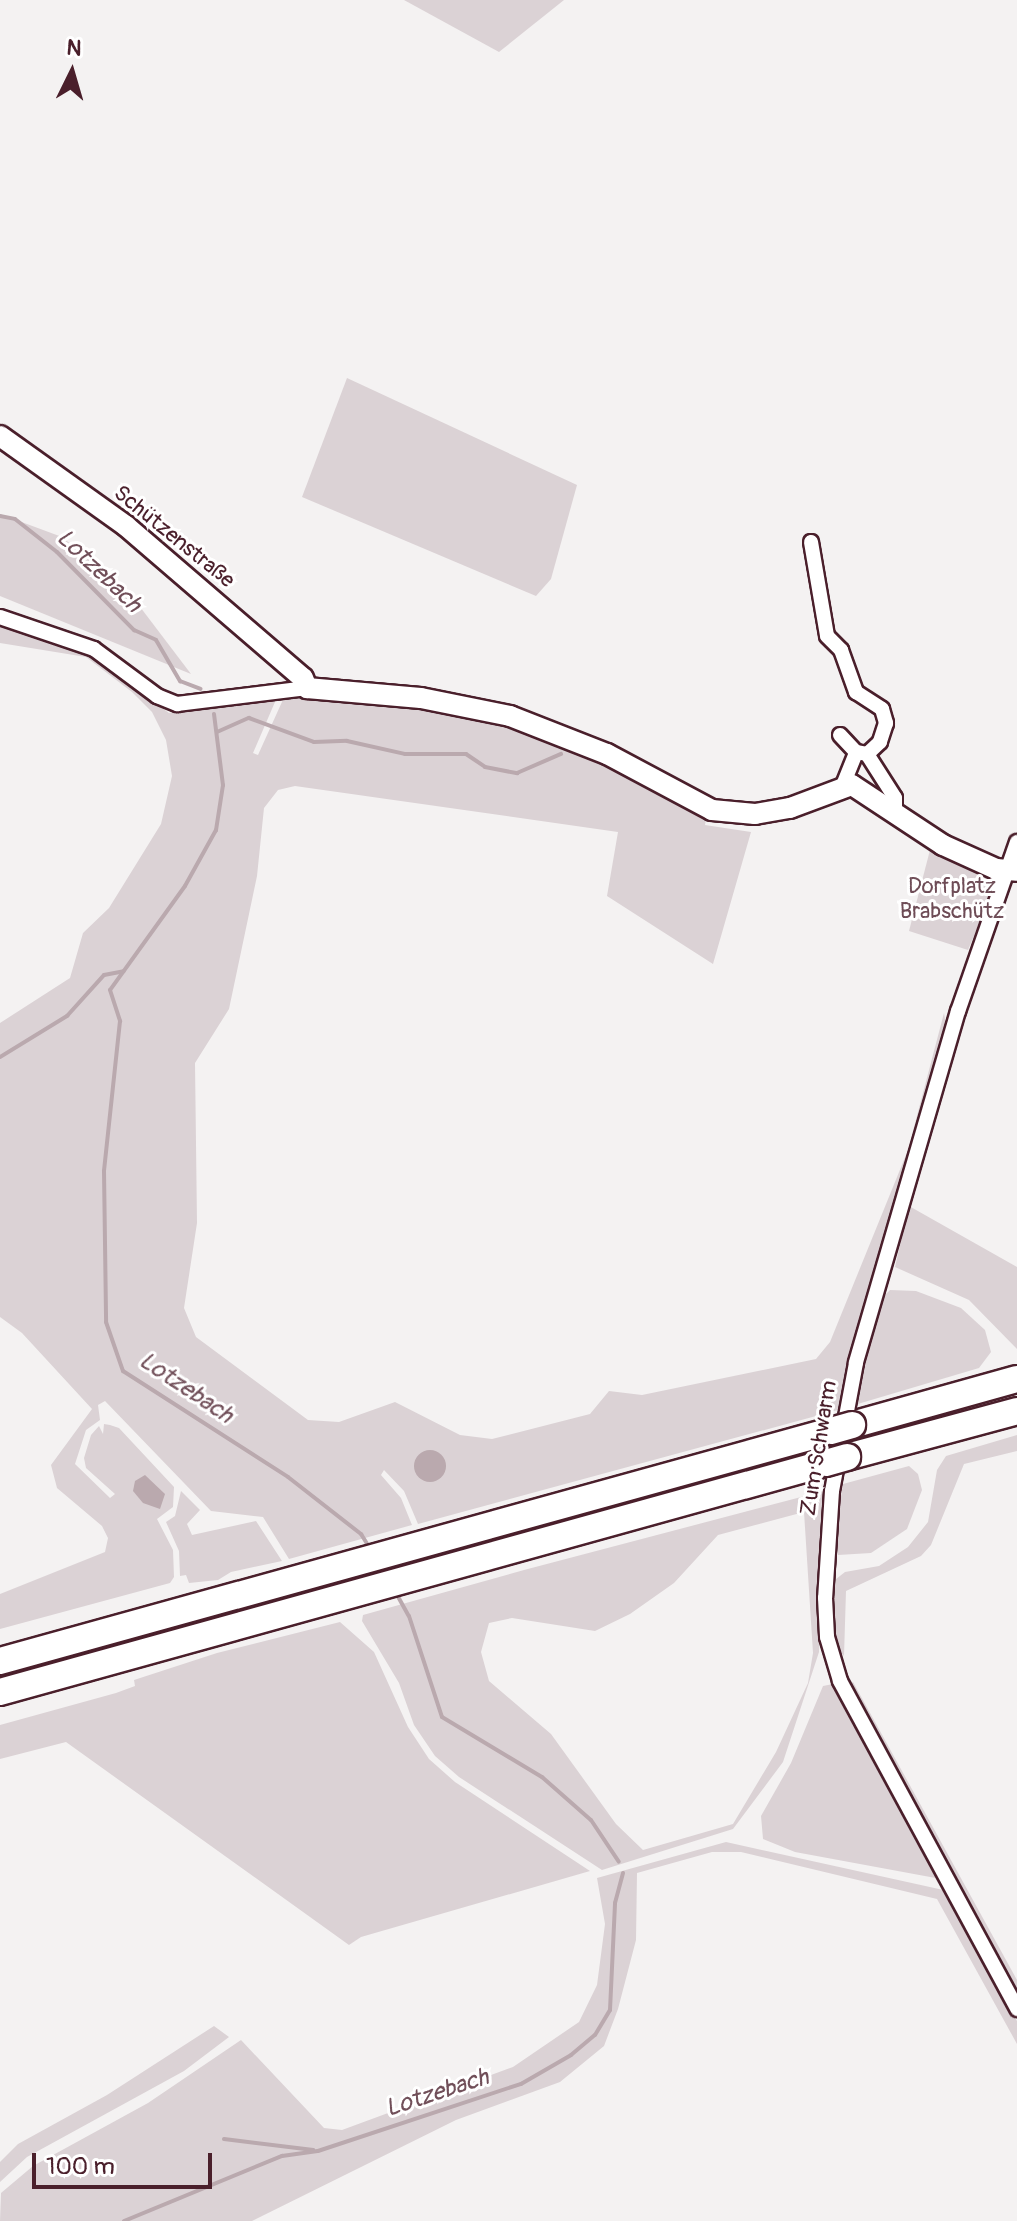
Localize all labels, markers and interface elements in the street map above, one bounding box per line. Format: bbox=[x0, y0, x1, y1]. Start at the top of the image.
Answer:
north arrow bbox=[32, 32, 112, 112]
text: N bbox=[65, 33, 83, 63]
street label: Schützenstraße bbox=[108, 480, 240, 594]
water label: Lotzebach bbox=[51, 524, 147, 618]
park label: Dorfplatz Brabschütz bbox=[900, 873, 1004, 924]
water label: Lotzebach bbox=[134, 1346, 238, 1430]
street label: Zum Schwarm bbox=[795, 1379, 843, 1517]
water label: Lotzebach bbox=[382, 2063, 492, 2123]
scale bar bbox=[36, 2137, 216, 2187]
text: 100 m bbox=[46, 2152, 115, 2181]

